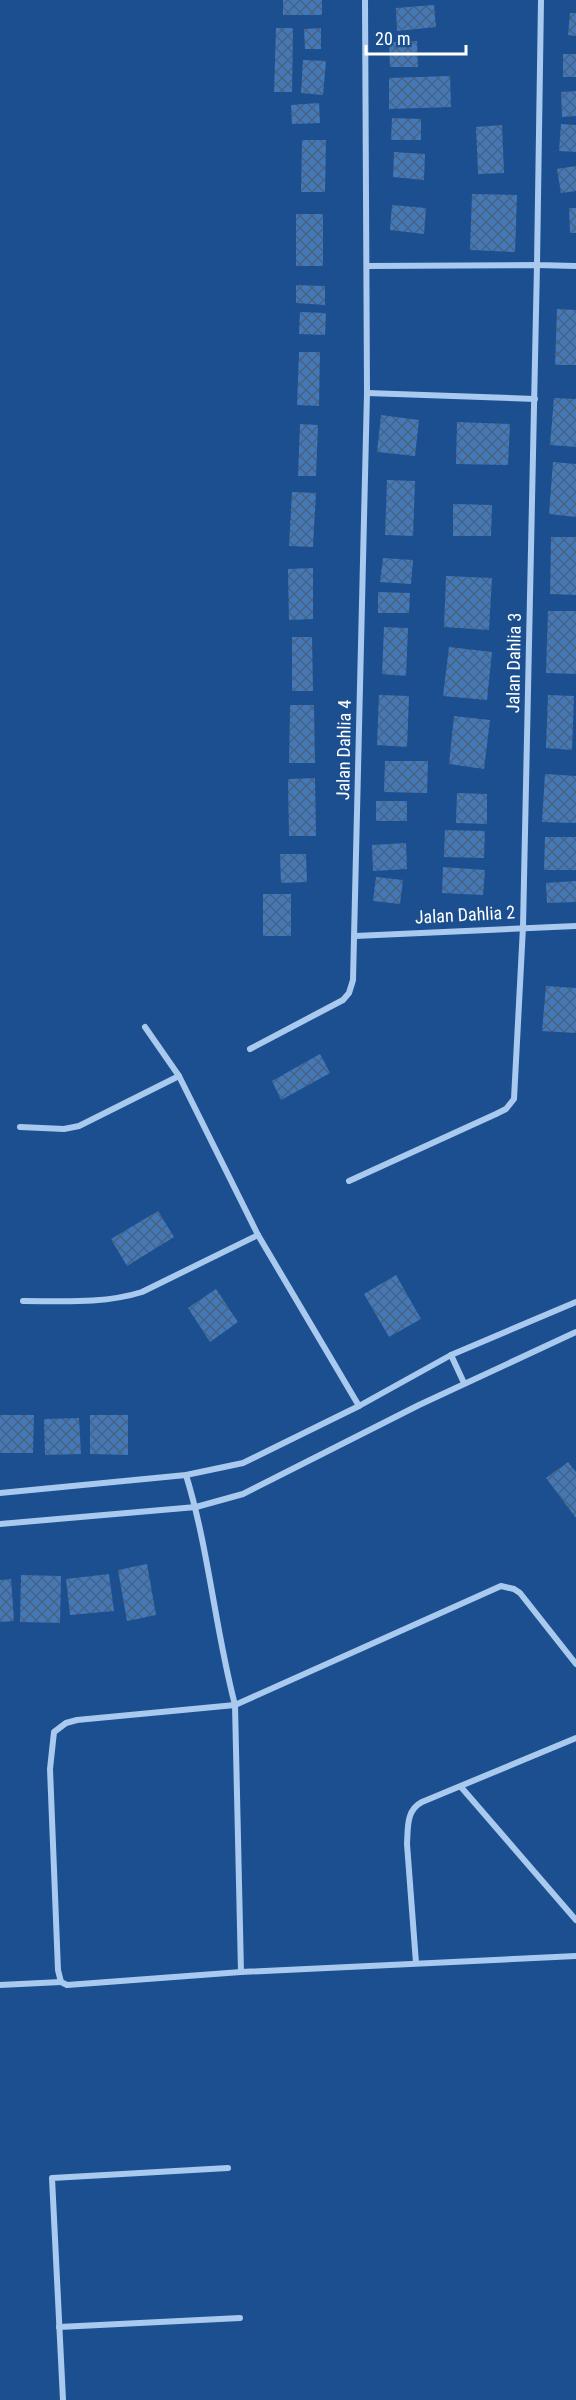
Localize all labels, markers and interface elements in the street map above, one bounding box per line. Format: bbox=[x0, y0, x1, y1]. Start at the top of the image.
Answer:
scale bar bbox=[366, 18, 466, 56]
text: 20 m bbox=[375, 28, 410, 49]
street label: Jalan Dahlia 3 bbox=[502, 613, 525, 713]
street label: Jalan Dahlia 4 bbox=[332, 699, 355, 800]
street label: Jalan Dahlia 2 bbox=[414, 901, 516, 928]

